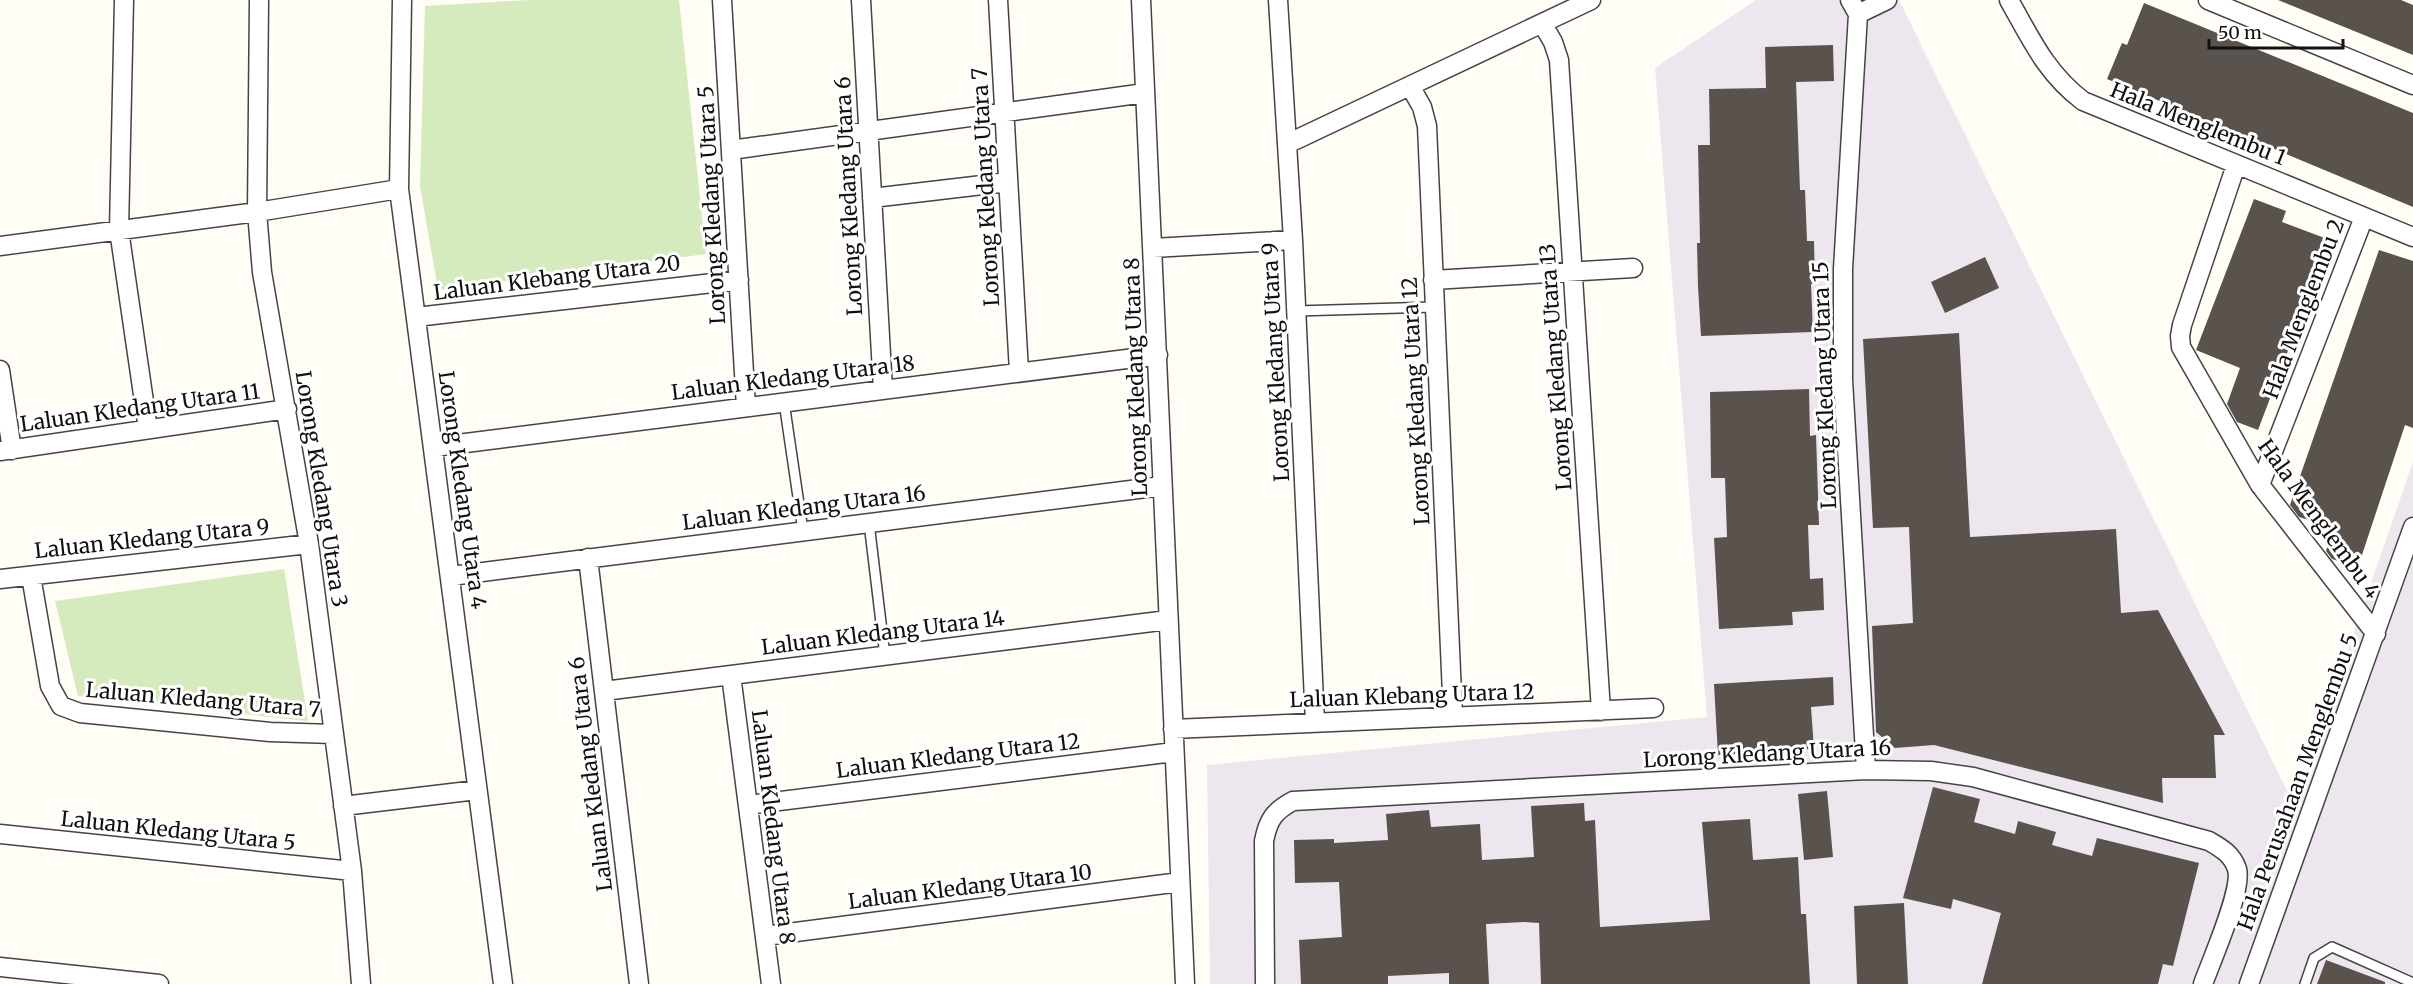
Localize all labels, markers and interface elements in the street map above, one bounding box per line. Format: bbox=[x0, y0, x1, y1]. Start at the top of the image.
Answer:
scale bar bbox=[2209, 12, 2342, 50]
text: 50 m bbox=[2218, 21, 2262, 44]
street label: Lorong Kledang Utara 7 bbox=[966, 67, 1005, 307]
street label: Lorong Kledang Utara 6 bbox=[829, 76, 868, 316]
street label: Hala Menglembu 1 bbox=[2106, 76, 2290, 171]
street label: Lorong Kledang Utara 5 bbox=[692, 85, 731, 325]
street label: Hala Menglembu 2 bbox=[2257, 215, 2350, 402]
street label: Lorong Kledang Utara 9 bbox=[1256, 242, 1295, 482]
street label: Lorong Kledang Utara 13 bbox=[1533, 243, 1578, 492]
street label: Laluan Klebang Utara 20 bbox=[432, 249, 682, 306]
street label: Lorong Kledang Utara 8 bbox=[1118, 257, 1153, 497]
street label: Lorong Kledang Utara 15 bbox=[1807, 261, 1842, 509]
street label: Lorong Kledang Utara 12 bbox=[1396, 276, 1435, 526]
street label: Laluan Kledang Utara 18 bbox=[670, 349, 916, 406]
street label: Lorong Kledang Utara 3 bbox=[289, 369, 354, 609]
street label: Lorong Kledang Utara 4 bbox=[432, 369, 493, 611]
street label: Laluan Kledang Utara 11 bbox=[18, 377, 262, 438]
street label: Hala Menglembu 4 bbox=[2252, 434, 2386, 604]
street label: Laluan Kledang Utara 16 bbox=[681, 479, 927, 536]
street label: Laluan Kledang Utara 9 bbox=[33, 513, 271, 564]
street label: Laluan Kledang Utara 14 bbox=[760, 604, 1006, 661]
street label: Hala Perusahaan Menglembu 5 bbox=[2231, 630, 2364, 934]
street label: Laluan Kledang Utara 6 bbox=[563, 655, 618, 893]
street label: Laluan Kledang Utara 7 bbox=[85, 676, 322, 723]
street label: Laluan Klebang Utara 12 bbox=[1289, 678, 1535, 713]
street label: Laluan Kledang Utara 8 bbox=[746, 708, 801, 946]
street label: Laluan Kledang Utara 12 bbox=[835, 727, 1081, 784]
street label: Lorong Kledang Utara 16 bbox=[1642, 734, 1892, 773]
street label: Laluan Kledang Utara 5 bbox=[59, 805, 297, 856]
street label: Laluan Kledang Utara 10 bbox=[846, 858, 1094, 915]

